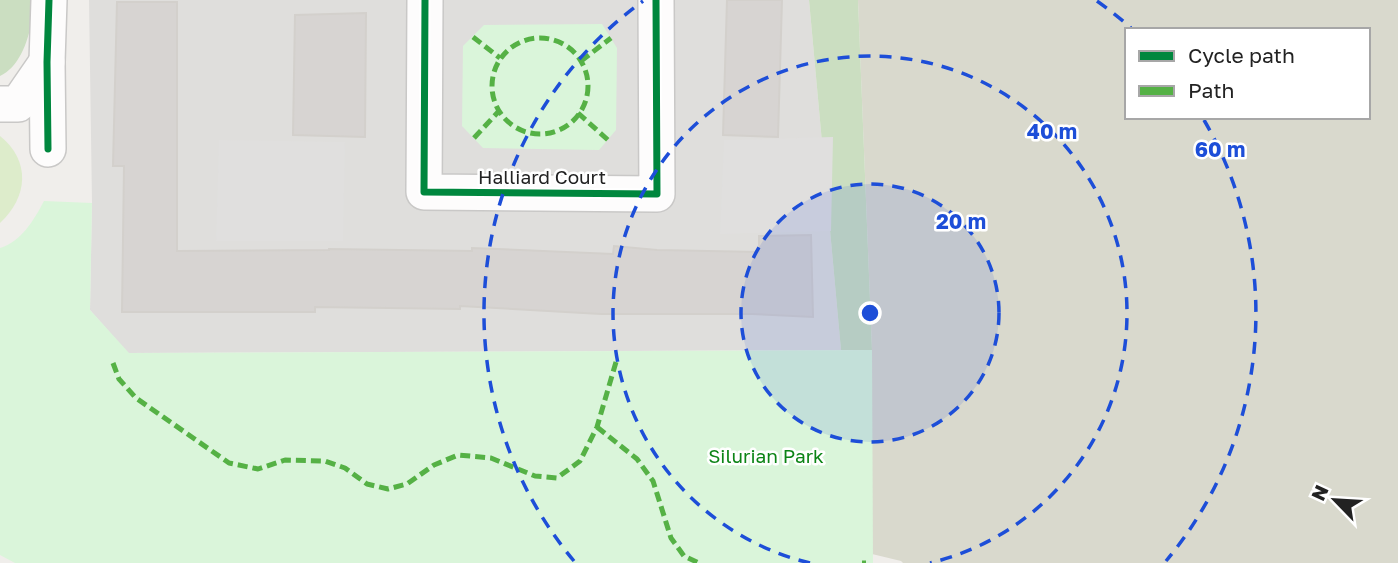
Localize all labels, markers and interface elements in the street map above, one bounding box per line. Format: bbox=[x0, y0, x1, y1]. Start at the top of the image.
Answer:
legend bbox=[1125, 28, 1370, 119]
text: Cycle path bbox=[1188, 42, 1295, 68]
text: Path bbox=[1188, 77, 1235, 103]
text: 40 m bbox=[1027, 118, 1077, 144]
text: 60 m bbox=[1195, 136, 1245, 162]
street label: Halliard Court bbox=[478, 165, 606, 188]
text: 20 m bbox=[936, 208, 986, 234]
centre of rings bbox=[858, 301, 882, 325]
park label: Silurian Park bbox=[708, 444, 824, 467]
north arrow bbox=[1300, 465, 1370, 535]
text: N bbox=[1306, 481, 1333, 504]

